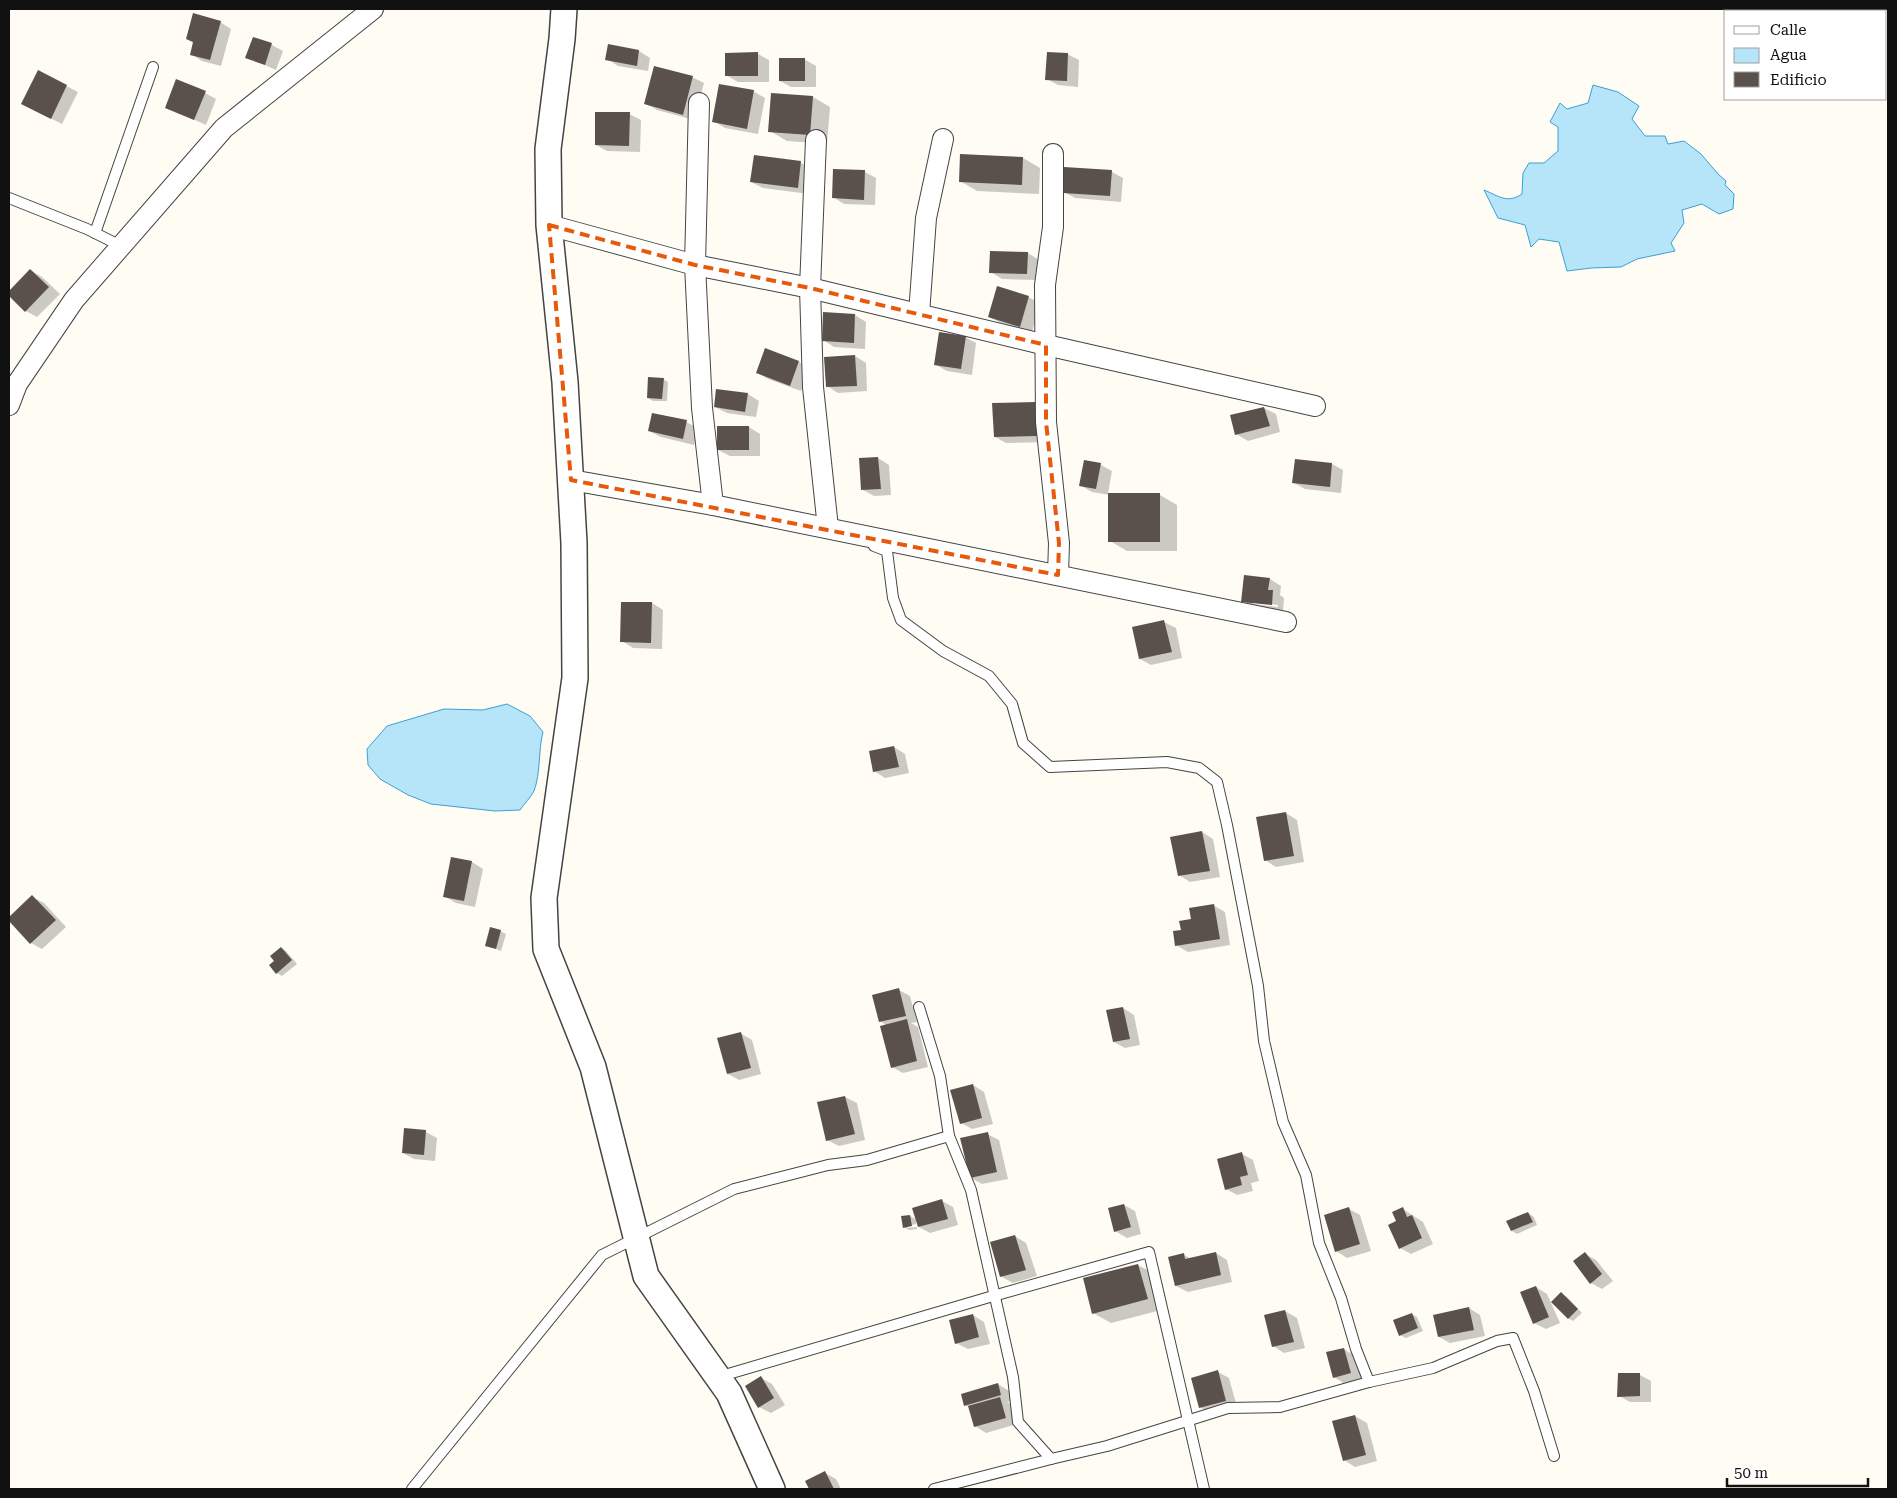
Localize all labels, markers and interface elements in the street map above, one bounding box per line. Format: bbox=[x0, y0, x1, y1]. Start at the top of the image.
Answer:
legend bbox=[1724, 10, 1887, 100]
text: Calle bbox=[1770, 21, 1806, 39]
text: Agua bbox=[1770, 46, 1807, 64]
text: Edificio bbox=[1770, 71, 1827, 89]
scale bar bbox=[1727, 1456, 1868, 1488]
text: 50 m bbox=[1734, 1464, 1769, 1482]

